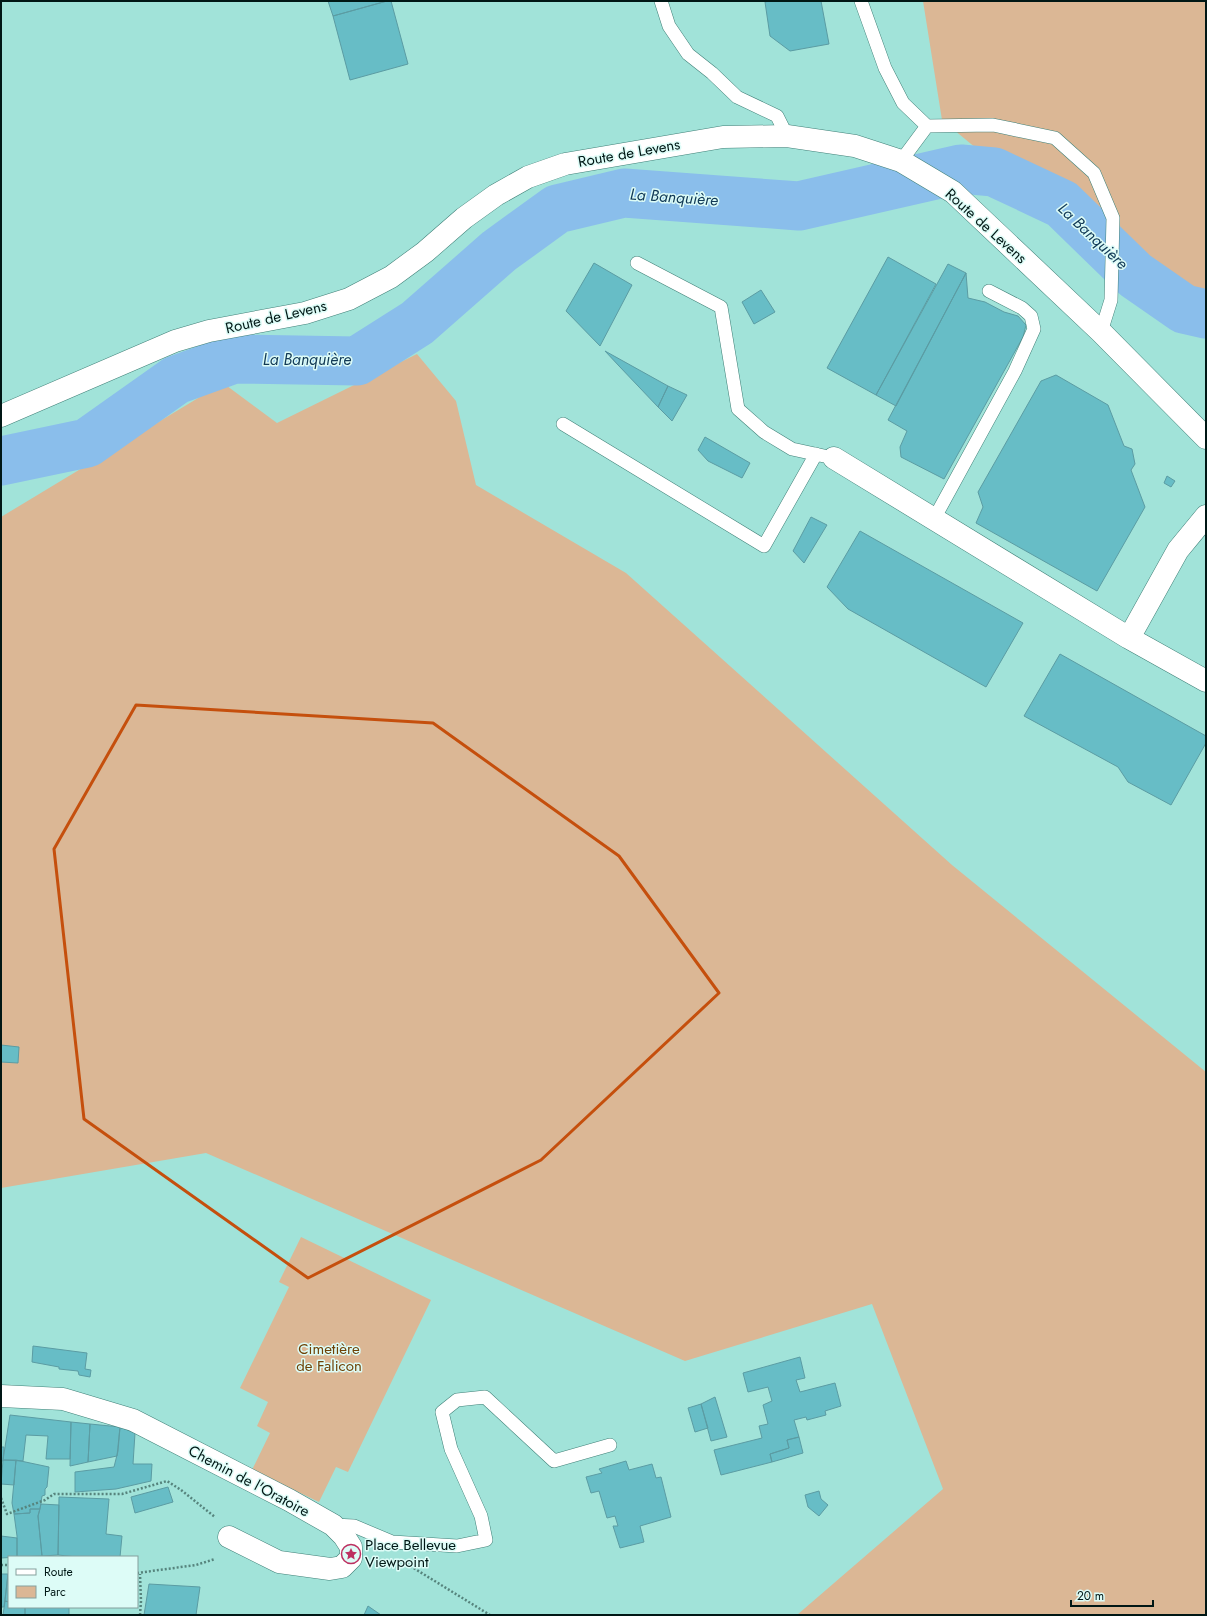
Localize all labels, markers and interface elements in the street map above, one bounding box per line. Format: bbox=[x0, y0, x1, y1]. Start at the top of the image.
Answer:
street label: Route de Levens bbox=[576, 133, 682, 173]
water label: La Banquière bbox=[629, 182, 719, 212]
street label: Route de Levens bbox=[940, 183, 1032, 269]
water label: La Banquière bbox=[1053, 197, 1133, 275]
street label: Route de Levens bbox=[223, 295, 329, 339]
water label: La Banquière bbox=[263, 348, 351, 371]
park label: Cimetière de Falicon bbox=[296, 1338, 362, 1377]
street label: Chemin de l'Oratoire bbox=[184, 1440, 314, 1522]
place label: Place Bellevue Viewpoint bbox=[365, 1534, 456, 1573]
place icon: Place Bellevue Viewpoint bbox=[340, 1543, 362, 1565]
legend bbox=[8, 1556, 138, 1608]
text: Route bbox=[44, 1563, 73, 1581]
scale bar bbox=[1071, 1582, 1153, 1608]
text: Parc bbox=[44, 1583, 66, 1601]
text: 20 m bbox=[1077, 1587, 1104, 1605]

